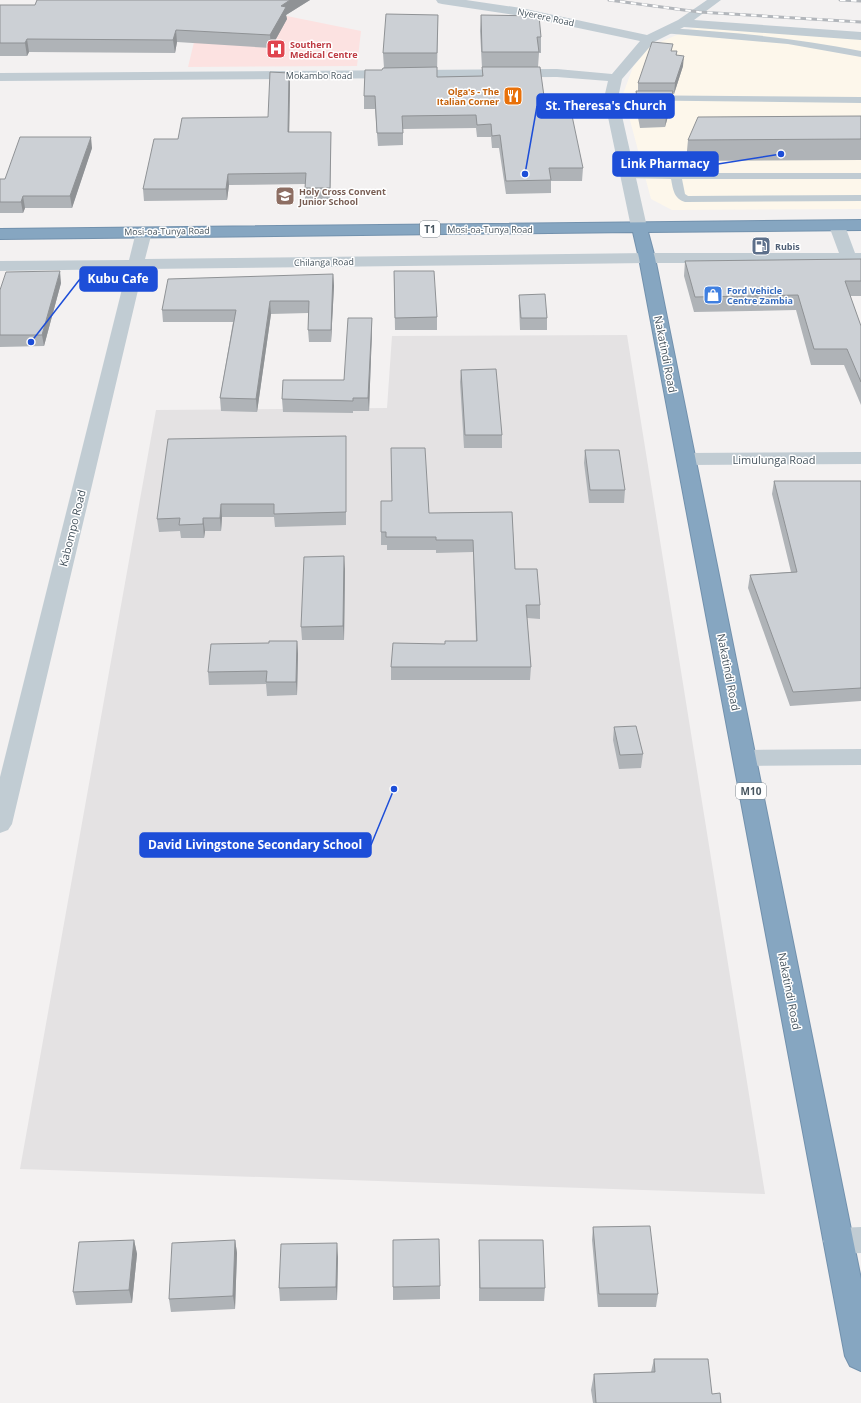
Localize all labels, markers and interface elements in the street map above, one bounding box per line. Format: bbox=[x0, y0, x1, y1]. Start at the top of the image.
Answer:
street label: Nyerere Road bbox=[516, 5, 576, 29]
hospital icon: Southern Medical Centre bbox=[265, 38, 287, 60]
place label: Southern Medical Centre bbox=[290, 38, 358, 61]
street label: Mokambo Road bbox=[286, 69, 352, 82]
place label: Olga's - The Italian Corner bbox=[437, 85, 499, 108]
restaurant icon: Olga's - The Italian Corner bbox=[502, 85, 524, 107]
callout: St. Theresa's Church bbox=[537, 94, 674, 118]
text: St. Theresa's Church bbox=[545, 97, 667, 114]
callout: Link Pharmacy bbox=[613, 152, 718, 176]
text: Link Pharmacy bbox=[620, 155, 710, 172]
school or university icon: Holy Cross Convent Junior School bbox=[274, 185, 296, 207]
place label: Holy Cross Convent Junior School bbox=[298, 185, 386, 208]
road number: T1 bbox=[420, 221, 440, 237]
street label: Mosi-oa-Tunya Road bbox=[447, 223, 533, 236]
street label: Mosi-oa-Tunya Road bbox=[124, 224, 210, 238]
fuel station icon: Rubis bbox=[750, 235, 772, 257]
place label: Rubis bbox=[775, 240, 800, 253]
street label: Chilanga Road bbox=[294, 255, 354, 269]
callout: Kubu Cafe bbox=[80, 267, 157, 291]
text: Kubu Cafe bbox=[87, 270, 149, 287]
shop icon: Ford Vehicle Centre Zambia bbox=[702, 284, 724, 306]
place label: Ford Vehicle Centre Zambia bbox=[727, 284, 793, 307]
street label: Nakatindi Road bbox=[651, 314, 681, 394]
street label: Limulunga Road bbox=[733, 452, 815, 467]
street label: Kabompo Road bbox=[55, 488, 89, 568]
street label: Nakatindi Road bbox=[714, 632, 744, 712]
road number: M10 bbox=[736, 783, 766, 799]
callout: David Livingstone Secondary School bbox=[140, 833, 371, 857]
text: David Livingstone Secondary School bbox=[148, 836, 362, 853]
street label: Nakatindi Road bbox=[775, 951, 805, 1031]

